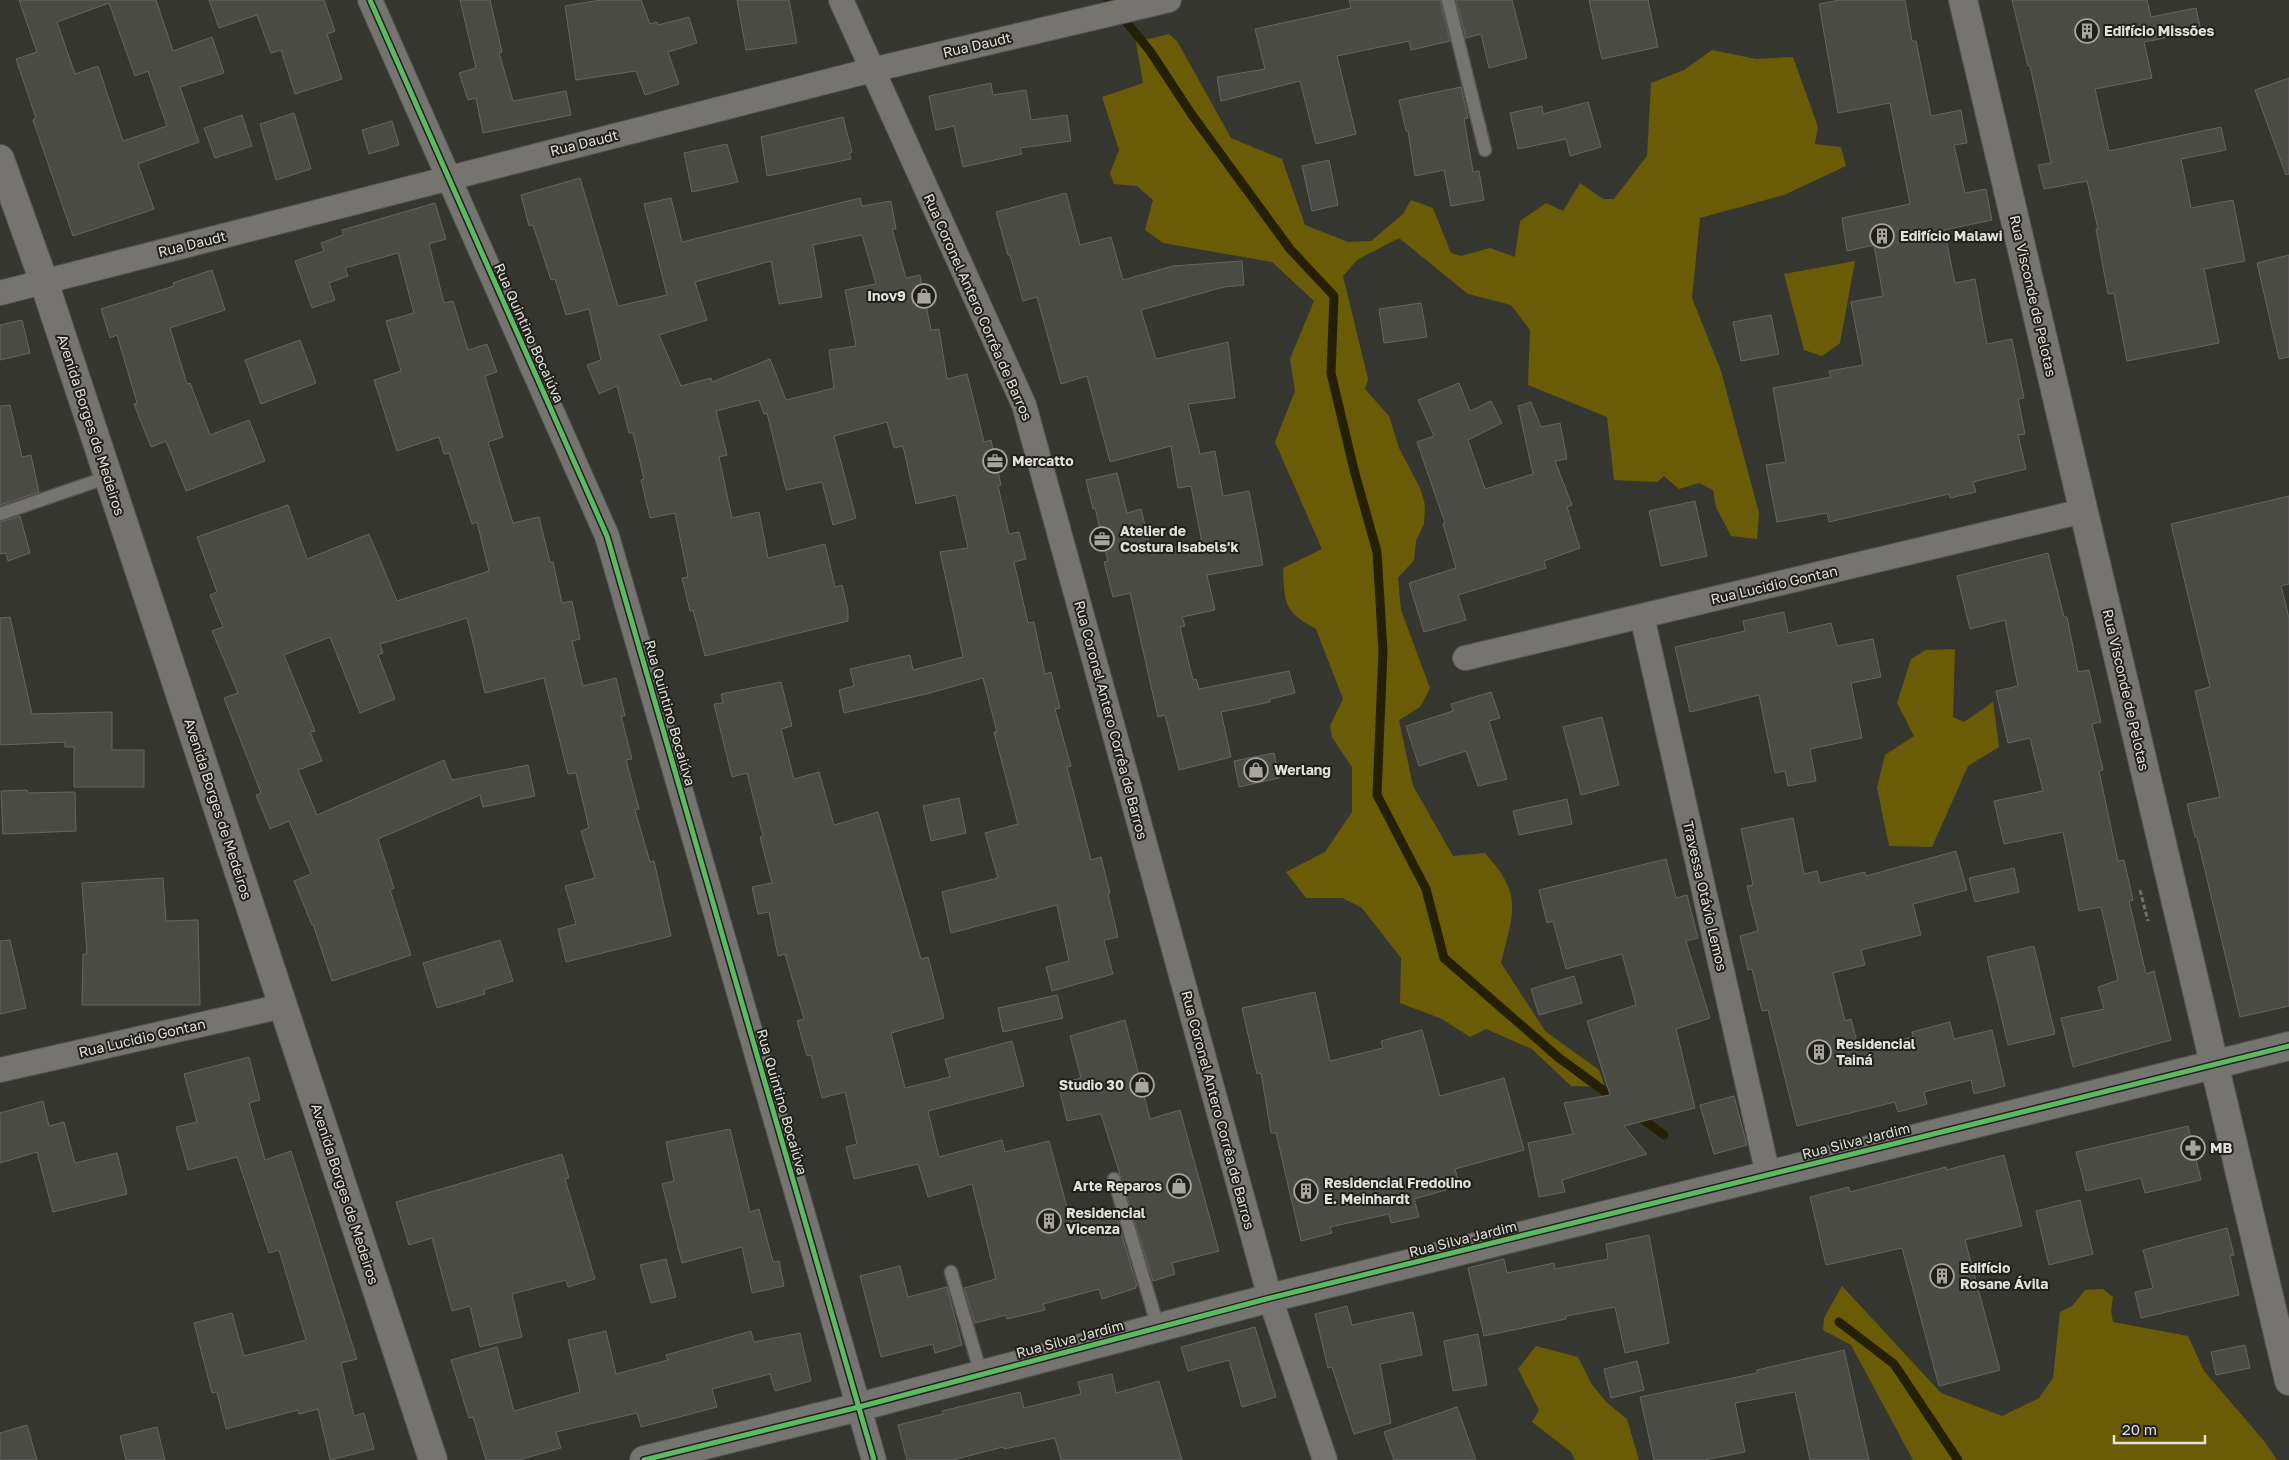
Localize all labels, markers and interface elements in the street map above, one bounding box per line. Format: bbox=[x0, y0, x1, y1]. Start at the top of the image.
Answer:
building icon: Edifício Missões bbox=[2074, 18, 2100, 44]
place label: Edifício Missões bbox=[2104, 22, 2214, 39]
street label: Rua Daudt bbox=[941, 28, 1013, 61]
street label: Rua Daudt bbox=[548, 126, 620, 159]
street label: Rua Coronel Antero Corrêa de Barros bbox=[921, 191, 1036, 423]
street label: Rua Visconde de Pelotas bbox=[2007, 213, 2060, 378]
building icon: Edifício Malawi bbox=[1869, 223, 1895, 249]
street label: Rua Daudt bbox=[156, 227, 228, 260]
place label: Edifício Malawi bbox=[1900, 227, 2003, 244]
street label: Rua Quintino Bocaiúva bbox=[491, 260, 568, 405]
shop icon: Inov9 bbox=[911, 283, 937, 309]
place label: Inov9 bbox=[867, 287, 906, 304]
street label: Avenida Borges de Medeiros bbox=[54, 332, 129, 518]
office icon: Mercatto bbox=[982, 448, 1008, 474]
place label: Mercatto bbox=[1012, 452, 1074, 469]
place label: Atelier de Costura Isabels'k bbox=[1120, 522, 1239, 555]
office icon: Atelier de Costura Isabels'k bbox=[1089, 526, 1115, 552]
street label: Rua Lucidio Gontan bbox=[1709, 562, 1839, 607]
street label: Rua Coronel Antero Corrêa de Barros bbox=[1071, 599, 1152, 841]
street label: Rua Visconde de Pelotas bbox=[2100, 607, 2153, 772]
street label: Rua Quintino Bocaiúva bbox=[642, 638, 699, 788]
street label: Avenida Borges de Medeiros bbox=[181, 716, 256, 902]
shop icon: Werlang bbox=[1243, 757, 1269, 783]
place label: Werlang bbox=[1274, 761, 1331, 778]
street label: Travessa Otávio Lemos bbox=[1680, 819, 1731, 973]
street label: Rua Coronel Antero Corrêa de Barros bbox=[1178, 989, 1259, 1231]
street label: Rua Lucidio Gontan bbox=[77, 1015, 207, 1060]
street label: Rua Quintino Bocaiúva bbox=[754, 1027, 811, 1177]
place label: Residencial Tainá bbox=[1836, 1035, 1916, 1068]
building icon: Residencial Tainá bbox=[1806, 1039, 1832, 1065]
shop icon: Studio 30 bbox=[1129, 1072, 1155, 1098]
place label: Studio 30 bbox=[1059, 1076, 1124, 1093]
street label: Avenida Borges de Medeiros bbox=[308, 1101, 383, 1287]
street label: Rua Silva Jardim bbox=[1800, 1119, 1912, 1162]
pharmacy icon: MB bbox=[2180, 1135, 2206, 1161]
place label: MB bbox=[2210, 1139, 2232, 1156]
shop icon: Arte Reparos bbox=[1166, 1173, 1192, 1199]
place label: Residencial Fredolino E. Meinhardt bbox=[1324, 1174, 1471, 1207]
place label: Arte Reparos bbox=[1073, 1177, 1162, 1194]
building icon: Residencial Fredolino E. Meinhardt bbox=[1293, 1178, 1319, 1204]
place label: Residencial Vicenza bbox=[1066, 1204, 1146, 1237]
building icon: Residencial Vicenza bbox=[1036, 1208, 1062, 1234]
street label: Rua Silva Jardim bbox=[1407, 1217, 1519, 1260]
place label: Edifício Rosane Ávila bbox=[1960, 1259, 2048, 1292]
building icon: Edifício Rosane Ávila bbox=[1929, 1263, 1955, 1289]
street label: Rua Silva Jardim bbox=[1014, 1316, 1125, 1361]
scale bar bbox=[2114, 1412, 2205, 1444]
text: 20 m bbox=[2122, 1420, 2157, 1438]

